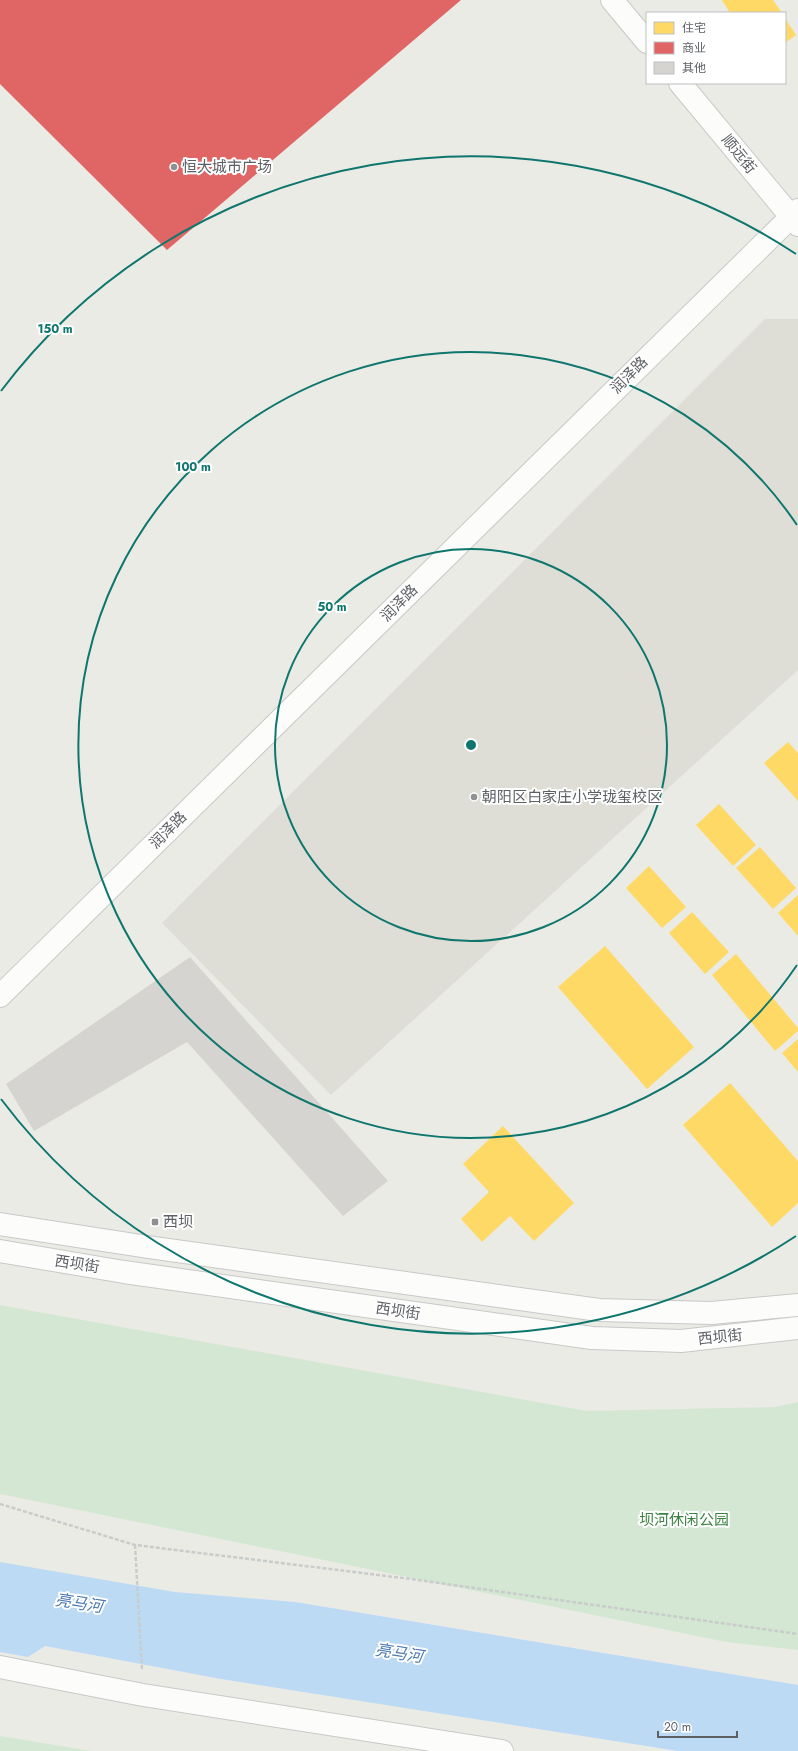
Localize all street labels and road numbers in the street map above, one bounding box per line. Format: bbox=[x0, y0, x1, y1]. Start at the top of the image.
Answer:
street label: 顺远街 bbox=[716, 130, 762, 178]
street label: 润泽路 bbox=[605, 351, 653, 399]
street label: 润泽路 bbox=[375, 579, 423, 627]
street label: 润泽路 bbox=[144, 806, 192, 854]
street label: 西坝街 bbox=[53, 1250, 101, 1278]
street label: 西坝街 bbox=[374, 1297, 422, 1325]
street label: 西坝街 bbox=[696, 1324, 744, 1350]

